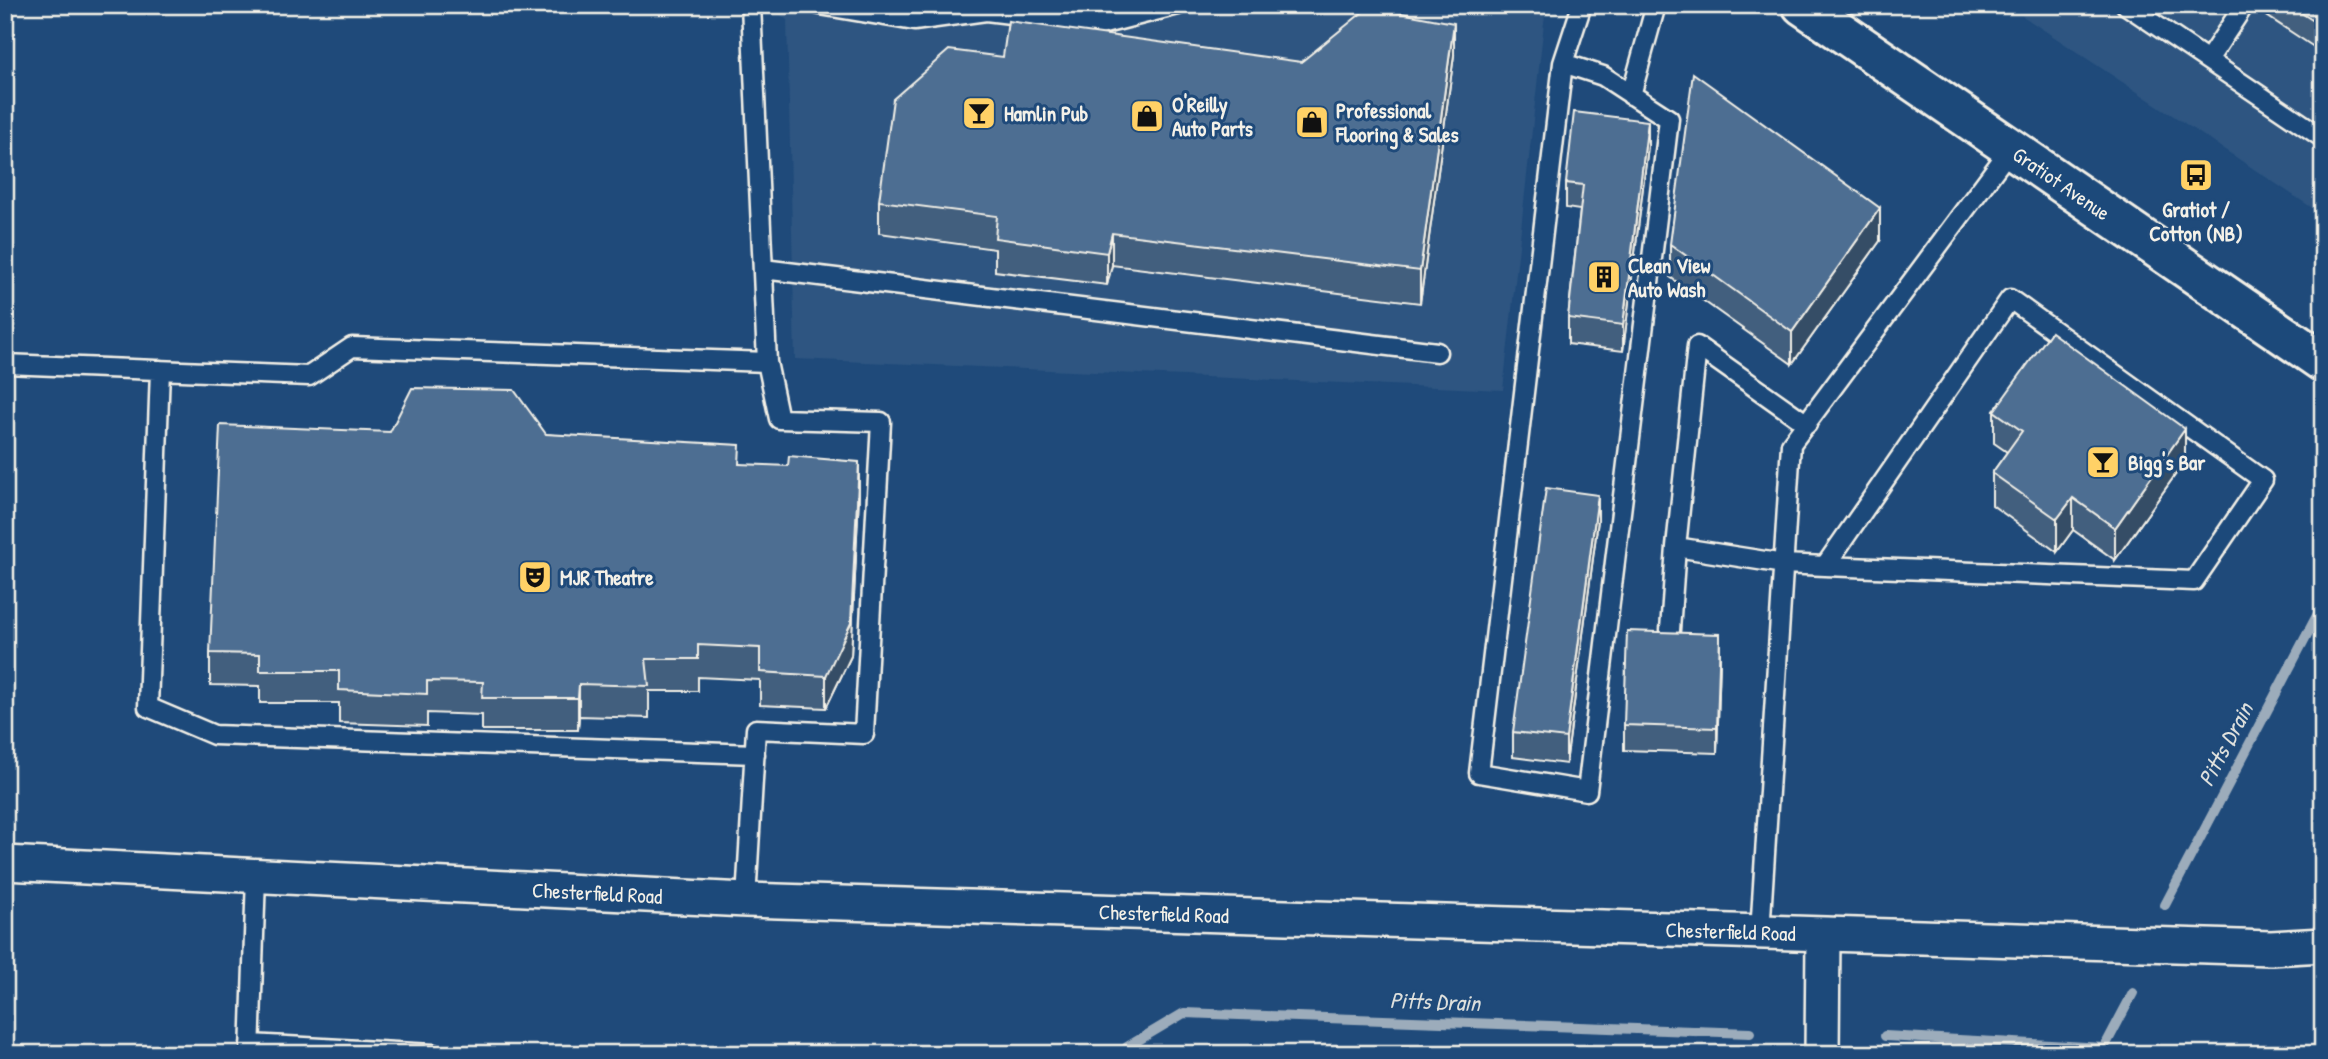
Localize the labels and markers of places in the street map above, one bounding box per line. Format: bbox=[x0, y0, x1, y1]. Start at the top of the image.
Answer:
place label: O'Reilly Auto Parts bbox=[1172, 90, 1253, 143]
bar icon: Hamlin Pub bbox=[960, 94, 998, 132]
place label: Professional Flooring & Sales bbox=[1335, 96, 1459, 150]
shop icon: O'Reilly Auto Parts bbox=[1128, 97, 1166, 135]
place label: Hamlin Pub bbox=[1004, 99, 1088, 128]
shop icon: Professional Flooring & Sales bbox=[1293, 103, 1331, 141]
bus stop icon: Gratiot / Cotton (NB) bbox=[2177, 156, 2215, 194]
place label: Gratiot / Cotton (NB) bbox=[2149, 195, 2243, 248]
place label: Clean View Auto Wash bbox=[1628, 251, 1711, 304]
building icon: Clean View Auto Wash bbox=[1585, 258, 1623, 296]
bar icon: Bigg's Bar bbox=[2084, 443, 2122, 481]
place label: Bigg's Bar bbox=[2128, 448, 2206, 478]
theatre icon: MJR Theatre bbox=[516, 558, 554, 596]
place label: MJR Theatre bbox=[560, 563, 654, 592]

